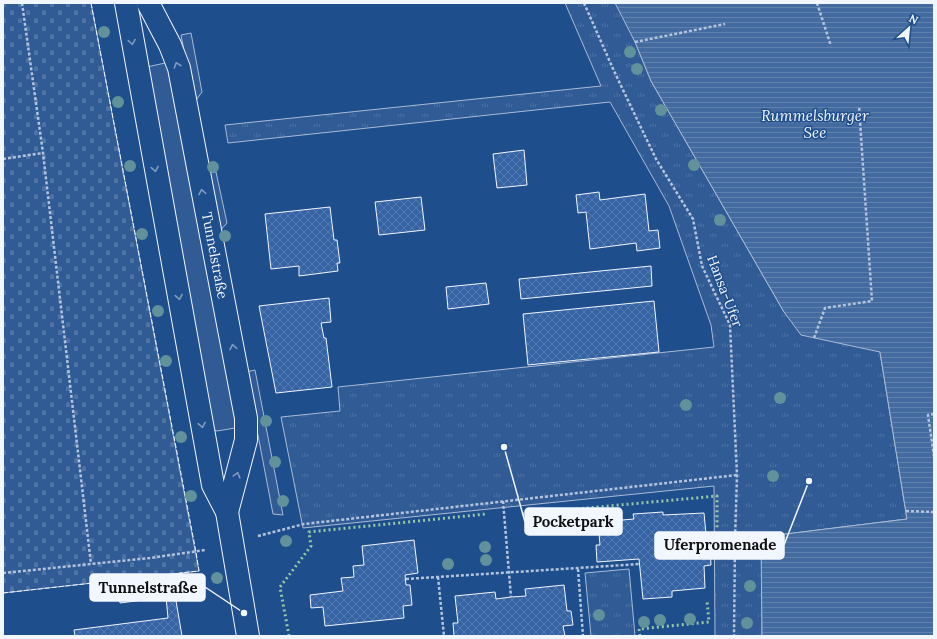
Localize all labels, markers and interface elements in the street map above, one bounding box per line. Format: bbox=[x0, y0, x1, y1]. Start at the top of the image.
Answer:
north arrow bbox=[889, 8, 929, 48]
text: N bbox=[907, 11, 921, 27]
one-way arrow bbox=[127, 38, 135, 45]
one-way arrow bbox=[174, 61, 182, 68]
water label: Rummelsburger See bbox=[761, 106, 869, 142]
one-way arrow bbox=[150, 166, 159, 173]
one-way arrow bbox=[199, 189, 207, 195]
street label: Tunnelstraße bbox=[198, 211, 232, 301]
street label: Hansa-Ufer bbox=[703, 252, 747, 330]
one-way arrow bbox=[174, 294, 182, 300]
one-way arrow bbox=[230, 344, 238, 350]
one-way arrow bbox=[197, 422, 206, 428]
one-way arrow bbox=[232, 471, 241, 478]
callout: Pocketpark bbox=[525, 508, 622, 535]
text: Pocketpark bbox=[532, 512, 614, 531]
callout: Uferpromenade bbox=[655, 532, 784, 559]
text: Uferpromenade bbox=[664, 535, 776, 554]
callout: Tunnelstraße bbox=[90, 574, 205, 601]
text: Tunnelstraße bbox=[98, 578, 198, 597]

